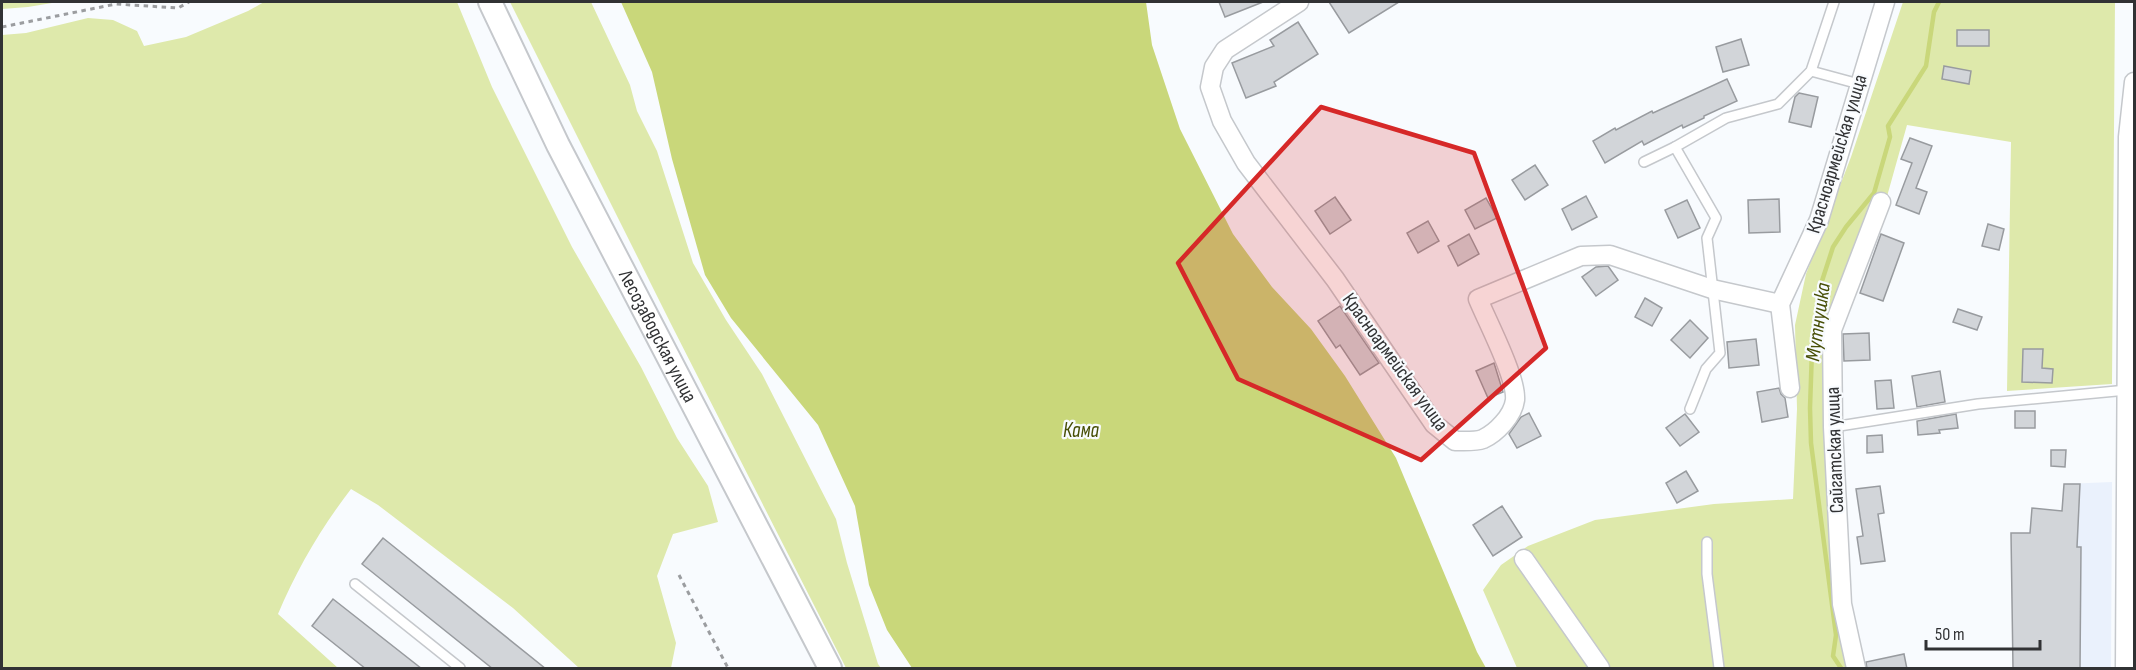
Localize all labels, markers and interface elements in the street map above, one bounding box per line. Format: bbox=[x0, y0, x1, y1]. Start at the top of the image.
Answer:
street label: Красноармейская улица bbox=[1801, 72, 1873, 236]
street label: Лесозаводская улица bbox=[613, 265, 702, 407]
water label: Мутнушка bbox=[1800, 281, 1836, 363]
street label: Красноармейская улица bbox=[1337, 288, 1453, 436]
street label: Сайгатская улица bbox=[1821, 386, 1849, 514]
water label: Кама bbox=[1063, 418, 1100, 443]
scale bar bbox=[1926, 613, 2040, 651]
text: 50 m bbox=[1935, 624, 1965, 645]

